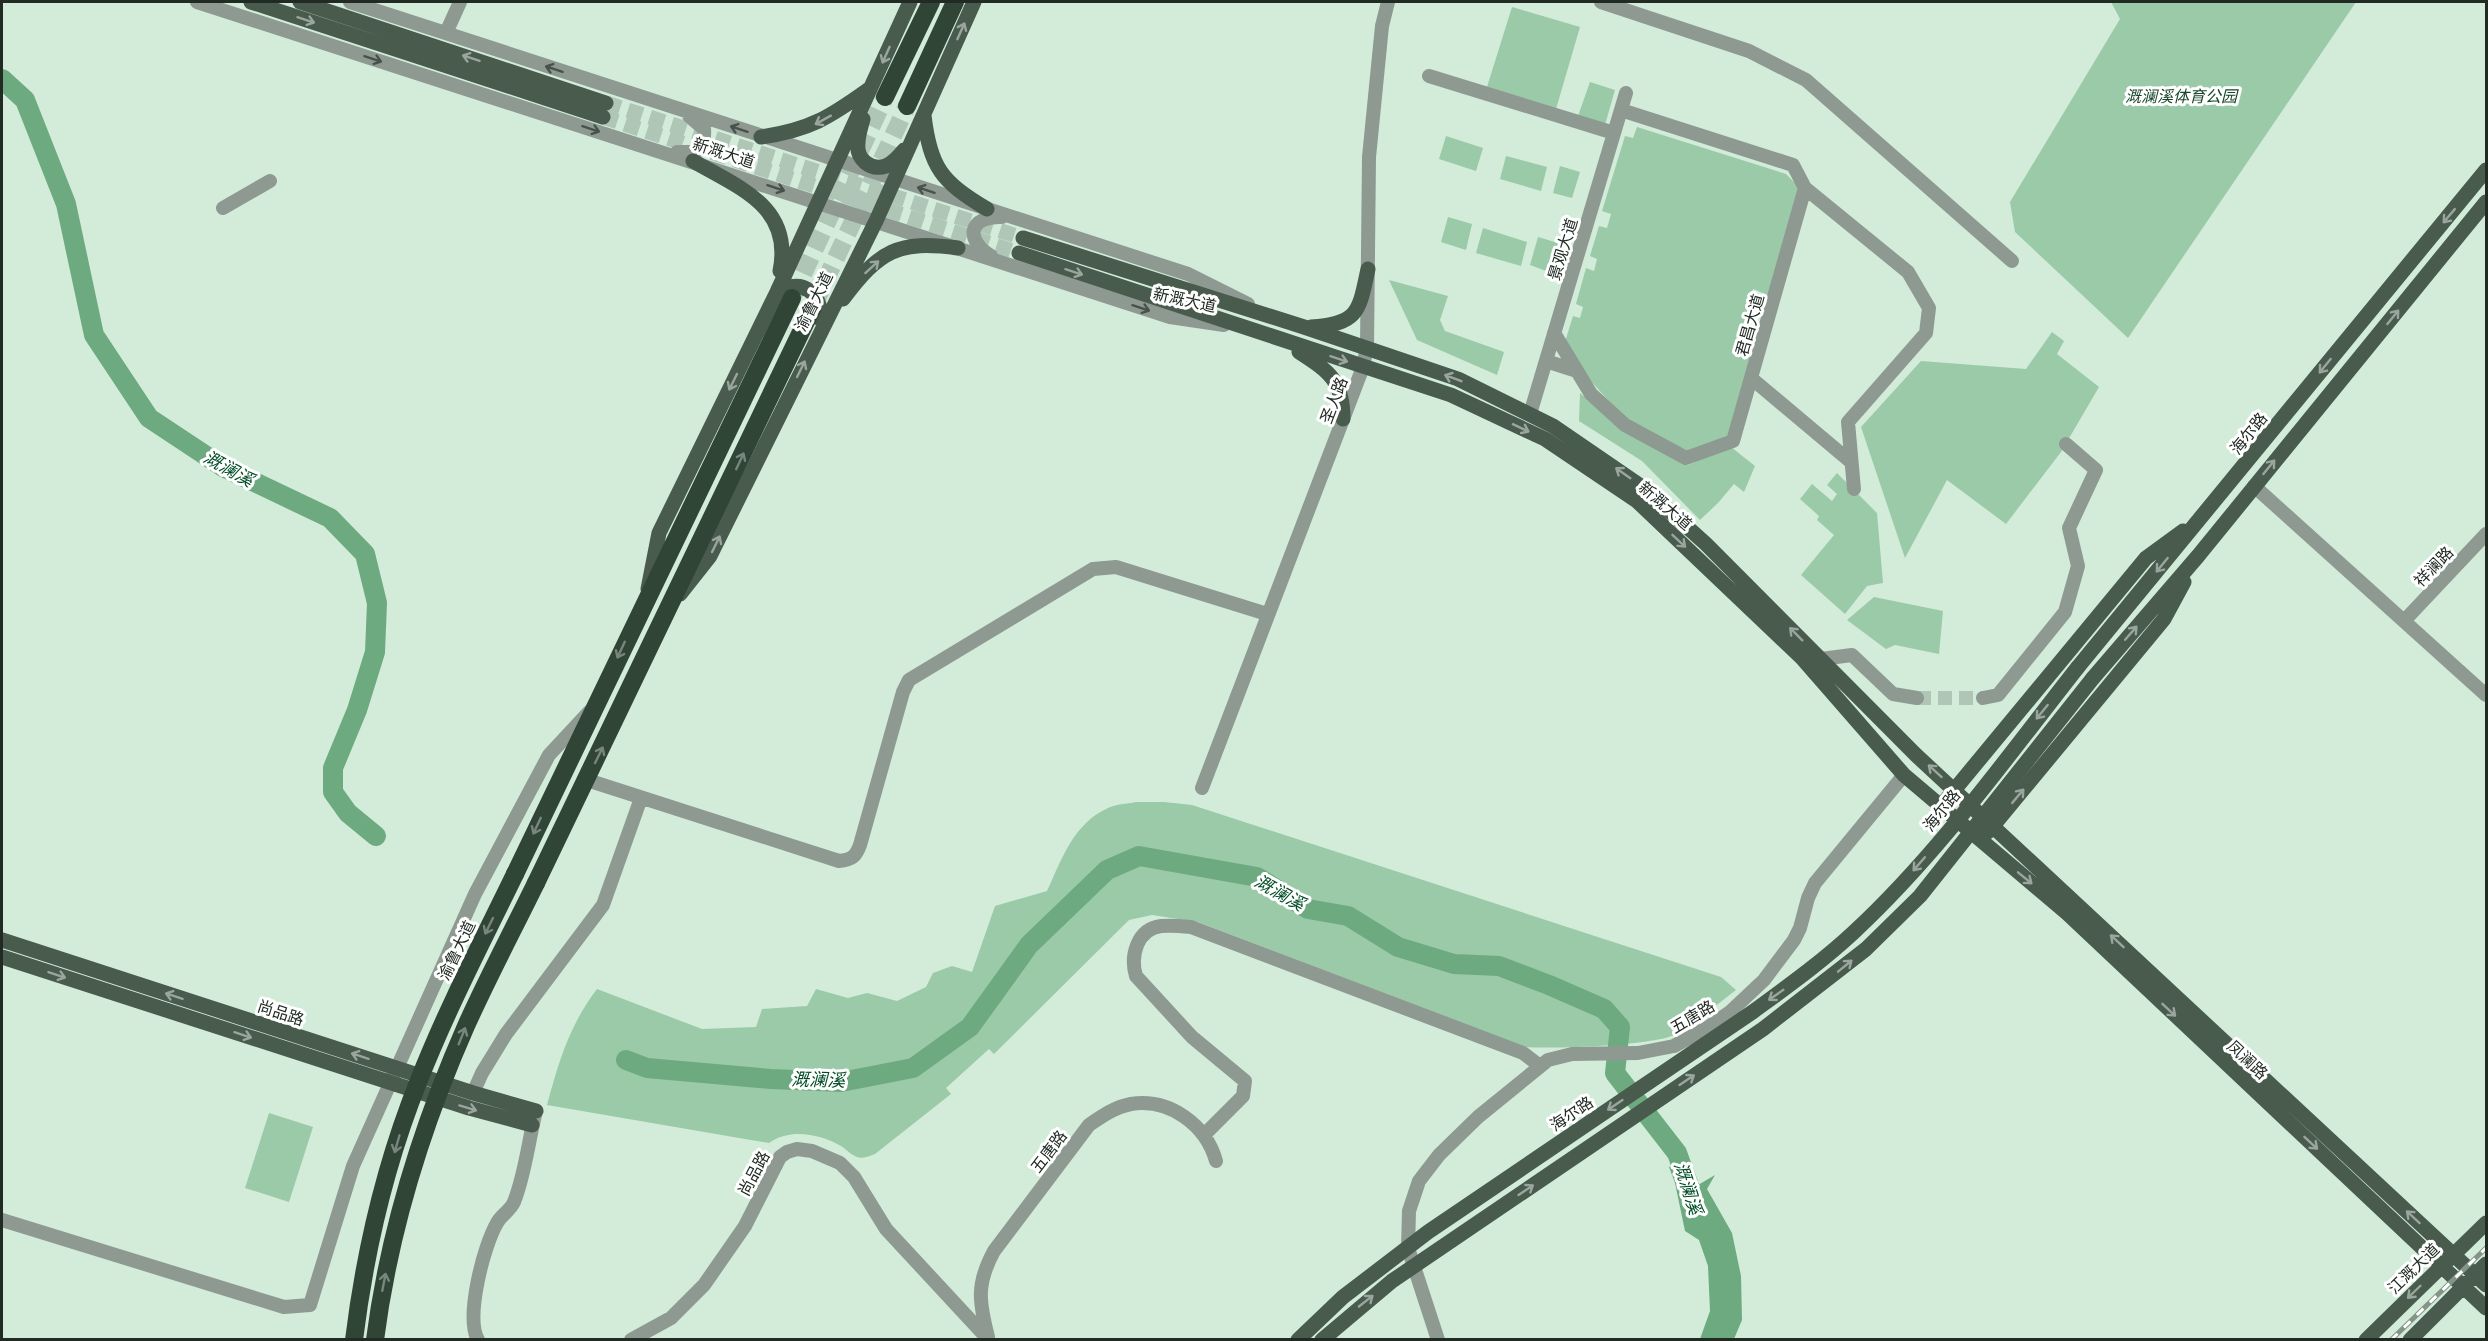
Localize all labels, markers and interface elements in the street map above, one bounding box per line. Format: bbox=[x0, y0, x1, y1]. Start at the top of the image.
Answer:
one-way arrow bbox=[296, 15, 315, 26]
one-way arrow bbox=[956, 22, 967, 40]
one-way arrow bbox=[879, 45, 891, 63]
one-way arrow bbox=[462, 52, 481, 63]
one-way arrow bbox=[363, 54, 382, 65]
one-way arrow bbox=[545, 62, 564, 73]
park label: 溉澜溪体育公园 bbox=[2125, 85, 2239, 106]
one-way arrow bbox=[815, 114, 832, 126]
one-way arrow bbox=[730, 123, 749, 134]
one-way arrow bbox=[581, 124, 600, 135]
street label: 新溉大道 bbox=[690, 132, 758, 172]
one-way arrow bbox=[766, 183, 785, 194]
one-way arrow bbox=[917, 184, 936, 195]
one-way arrow bbox=[2443, 207, 2456, 223]
street label: 景观大道 bbox=[1543, 215, 1581, 283]
one-way arrow bbox=[864, 260, 879, 274]
one-way arrow bbox=[1064, 267, 1083, 278]
street label: 渝鲁大道 bbox=[789, 268, 837, 334]
street label: 新溉大道 bbox=[1152, 282, 1218, 316]
street label: 君昌大道 bbox=[1730, 291, 1768, 359]
one-way arrow bbox=[1131, 303, 1150, 314]
one-way arrow bbox=[2386, 310, 2400, 325]
one-way arrow bbox=[1329, 354, 1348, 365]
one-way arrow bbox=[2318, 358, 2332, 373]
one-way arrow bbox=[796, 360, 808, 378]
one-way arrow bbox=[1445, 372, 1463, 383]
one-way arrow bbox=[726, 373, 738, 391]
street label: 圣人路 bbox=[1315, 374, 1351, 426]
street label: 海尔路 bbox=[2225, 408, 2271, 458]
one-way arrow bbox=[1512, 423, 1530, 435]
water label: 溉澜溪 bbox=[200, 444, 260, 493]
one-way arrow bbox=[734, 452, 746, 470]
one-way arrow bbox=[2263, 460, 2276, 476]
one-way arrow bbox=[1615, 467, 1631, 479]
street label: 新溉大道 bbox=[1635, 476, 1697, 534]
one-way arrow bbox=[1672, 534, 1687, 548]
one-way arrow bbox=[710, 535, 722, 553]
street label: 祥澜路 bbox=[2409, 541, 2457, 591]
one-way arrow bbox=[2155, 557, 2168, 573]
one-way arrow bbox=[2124, 626, 2138, 641]
one-way arrow bbox=[1789, 627, 1804, 641]
one-way arrow bbox=[614, 641, 626, 659]
one-way arrow bbox=[2035, 704, 2048, 720]
one-way arrow bbox=[594, 746, 606, 764]
one-way arrow bbox=[1928, 764, 1943, 778]
street label: 海尔路 bbox=[1918, 785, 1964, 835]
one-way arrow bbox=[2011, 788, 2024, 804]
one-way arrow bbox=[531, 817, 543, 835]
one-way arrow bbox=[1912, 856, 1926, 871]
water label: 溉澜溪 bbox=[1251, 868, 1311, 917]
one-way arrow bbox=[2017, 871, 2032, 885]
street label: 渝鲁大道 bbox=[433, 917, 479, 983]
one-way arrow bbox=[483, 917, 495, 935]
one-way arrow bbox=[2109, 934, 2124, 948]
one-way arrow bbox=[1837, 959, 1853, 972]
one-way arrow bbox=[47, 970, 66, 981]
one-way arrow bbox=[1768, 989, 1784, 1001]
one-way arrow bbox=[165, 990, 184, 1001]
street label: 尚品路 bbox=[255, 995, 307, 1029]
street label: 五唐路 bbox=[1666, 995, 1718, 1037]
one-way arrow bbox=[2161, 1003, 2176, 1017]
one-way arrow bbox=[457, 1028, 468, 1046]
one-way arrow bbox=[233, 1030, 252, 1041]
street label: 凤澜路 bbox=[2223, 1035, 2273, 1083]
one-way arrow bbox=[351, 1050, 370, 1061]
water label: 溉澜溪 bbox=[791, 1067, 847, 1092]
one-way arrow bbox=[1679, 1074, 1696, 1087]
street label: 海尔路 bbox=[1545, 1091, 1597, 1135]
one-way arrow bbox=[1607, 1099, 1623, 1111]
one-way arrow bbox=[458, 1103, 477, 1114]
street label: 五唐路 bbox=[1025, 1126, 1071, 1176]
one-way arrow bbox=[390, 1134, 402, 1153]
one-way arrow bbox=[2303, 1136, 2318, 1150]
street label: 尚品路 bbox=[732, 1147, 774, 1199]
water label: 溉澜溪 bbox=[1669, 1159, 1709, 1219]
one-way arrow bbox=[1517, 1184, 1534, 1196]
one-way arrow bbox=[2406, 1209, 2421, 1224]
street label: 江溉大道 bbox=[2383, 1238, 2443, 1298]
one-way arrow bbox=[379, 1272, 390, 1292]
one-way arrow bbox=[2407, 1285, 2422, 1300]
one-way arrow bbox=[1358, 1295, 1374, 1308]

